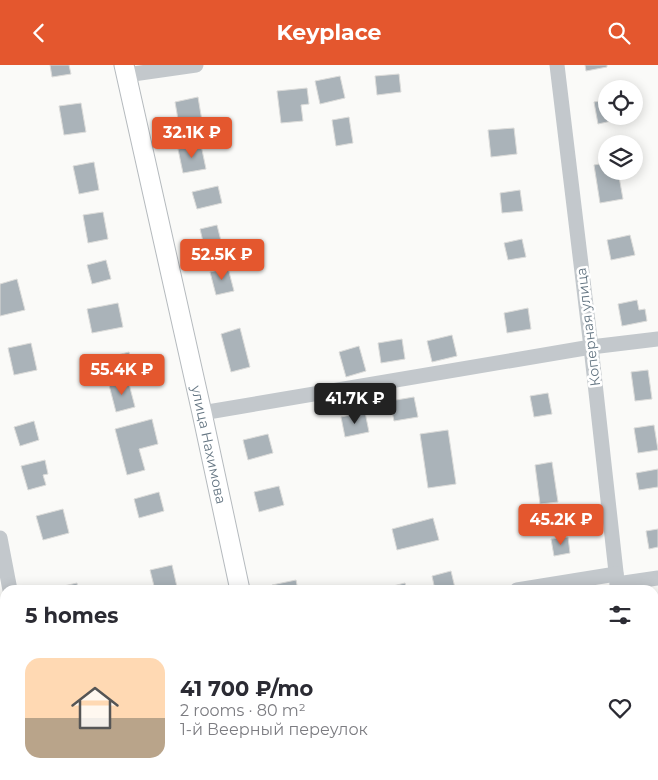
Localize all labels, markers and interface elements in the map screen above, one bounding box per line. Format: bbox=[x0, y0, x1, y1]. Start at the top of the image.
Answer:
icon: back bbox=[25, 19, 53, 47]
text: Keyplace bbox=[276, 19, 382, 46]
icon: search bbox=[605, 19, 633, 47]
map controls bbox=[598, 80, 643, 180]
button: locate bbox=[598, 80, 643, 125]
pin: 32.1K ₽ bbox=[146, 117, 238, 159]
text: 32.1K ₽ bbox=[163, 123, 221, 142]
button: layers bbox=[598, 135, 643, 180]
pin: 52.5K ₽ bbox=[176, 239, 268, 281]
text: 52.5K ₽ bbox=[191, 245, 253, 264]
street label: Коперная улица bbox=[572, 267, 604, 387]
pin: 55.4K ₽ bbox=[76, 353, 168, 396]
text: 55.4K ₽ bbox=[91, 360, 153, 379]
street label: улица Нахимова bbox=[187, 383, 230, 506]
pin: 41.7K ₽ bbox=[309, 383, 401, 425]
text: 41.7K ₽ bbox=[325, 389, 385, 408]
pin: 45.2K ₽ bbox=[515, 503, 607, 546]
text: 45.2K ₽ bbox=[529, 510, 593, 529]
icon: filters bbox=[606, 601, 634, 629]
text: 5 homes bbox=[25, 603, 118, 628]
text: 41 700 ₽/mo bbox=[180, 676, 313, 701]
icon: home bbox=[65, 678, 125, 738]
icon: heart bbox=[606, 694, 634, 722]
text: 2 rooms · 80 m² bbox=[180, 701, 306, 720]
text: 1-й Веерный переулок bbox=[180, 720, 368, 739]

